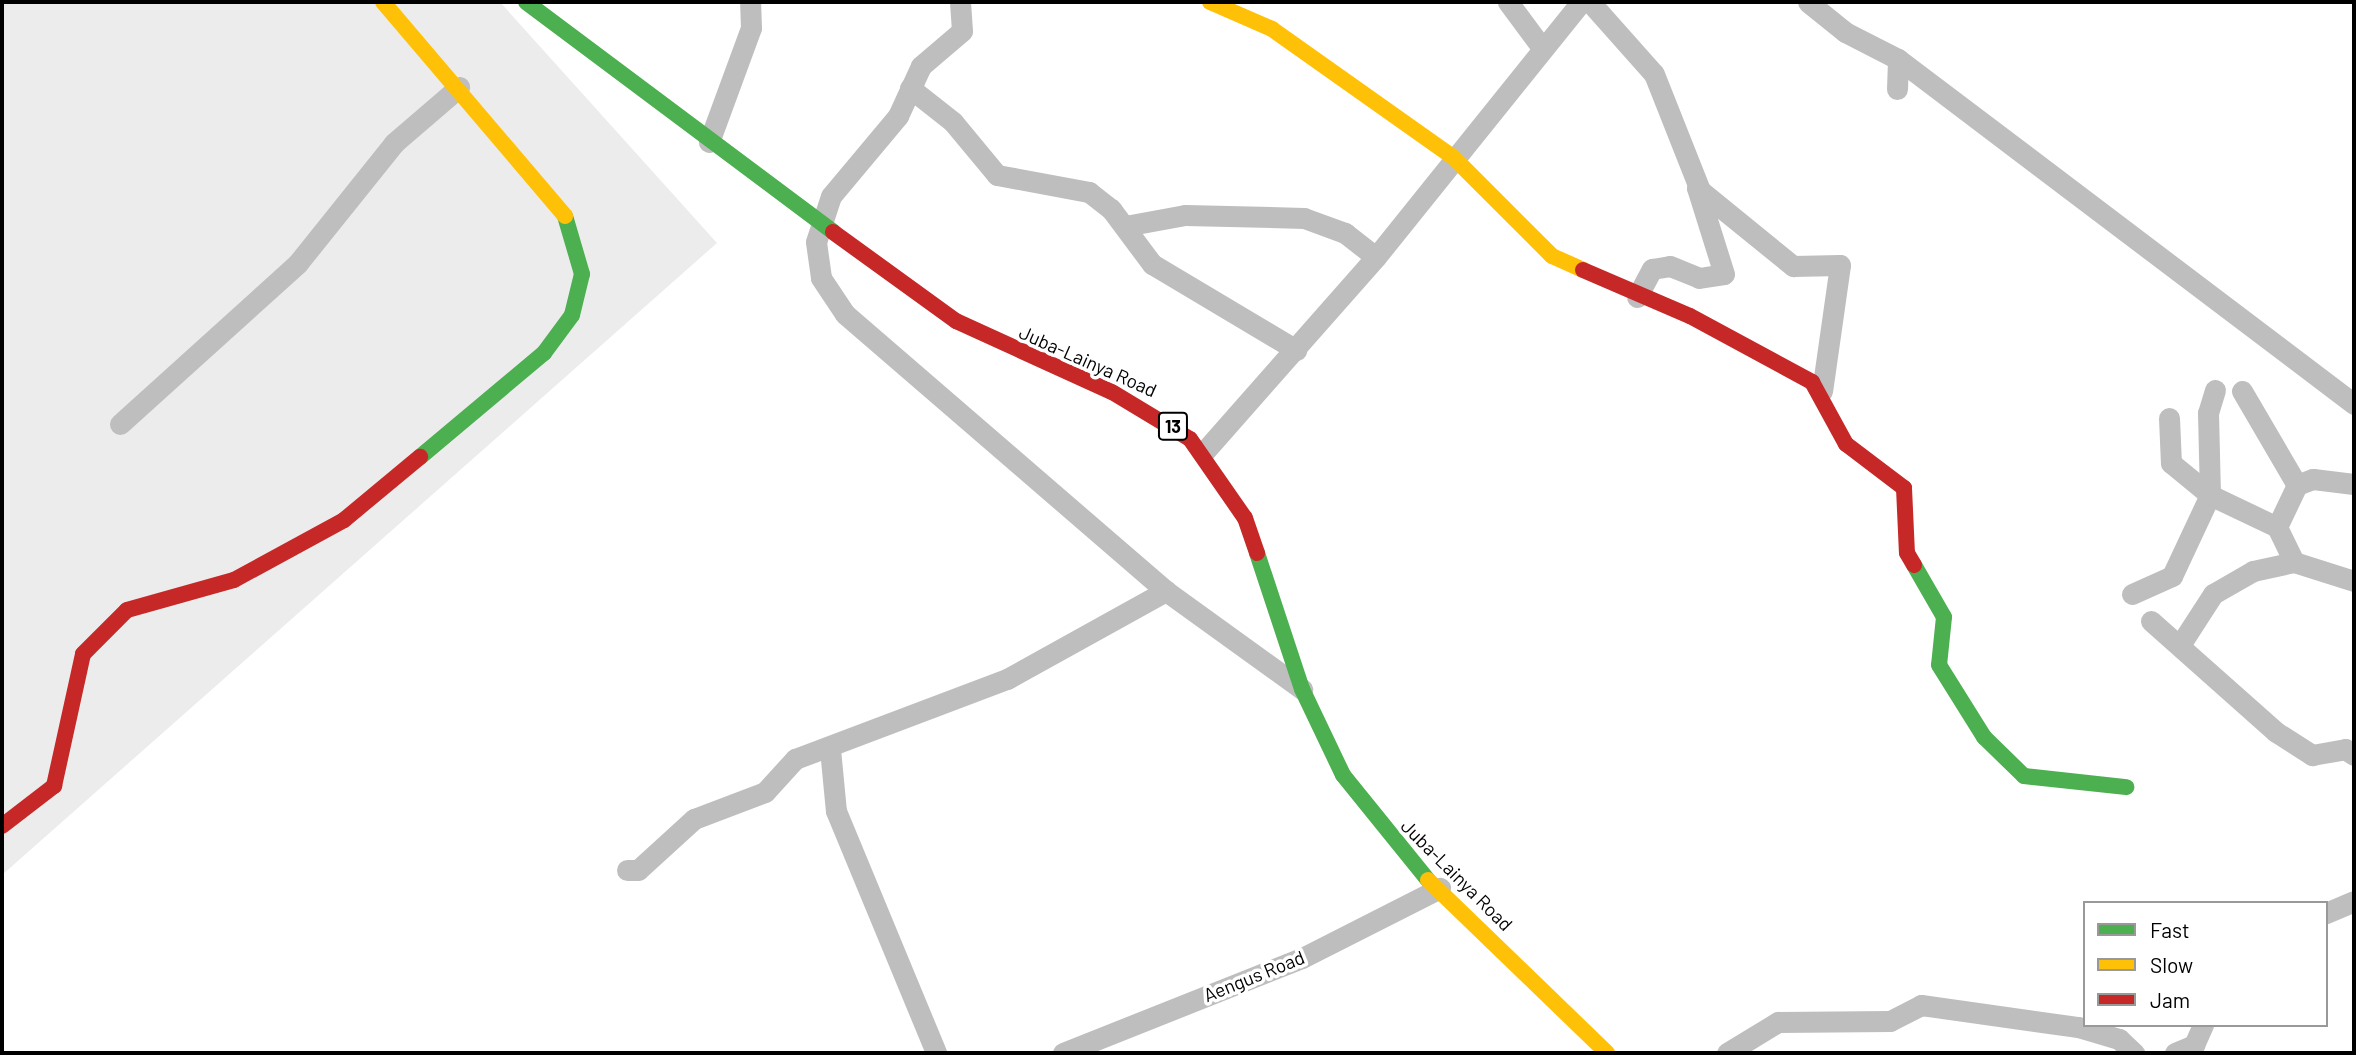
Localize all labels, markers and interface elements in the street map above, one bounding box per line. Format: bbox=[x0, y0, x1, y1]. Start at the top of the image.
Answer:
street label: Juba-Lainya Road bbox=[1016, 320, 1160, 402]
road number: 13 bbox=[1157, 412, 1189, 440]
street label: Juba-Lainya Road bbox=[1397, 815, 1517, 935]
legend bbox=[2083, 901, 2328, 1027]
text: Fast bbox=[2150, 917, 2190, 942]
street label: Aengus Road bbox=[1200, 945, 1308, 1007]
text: Slow bbox=[2150, 952, 2193, 977]
text: Jam bbox=[2150, 987, 2190, 1012]

